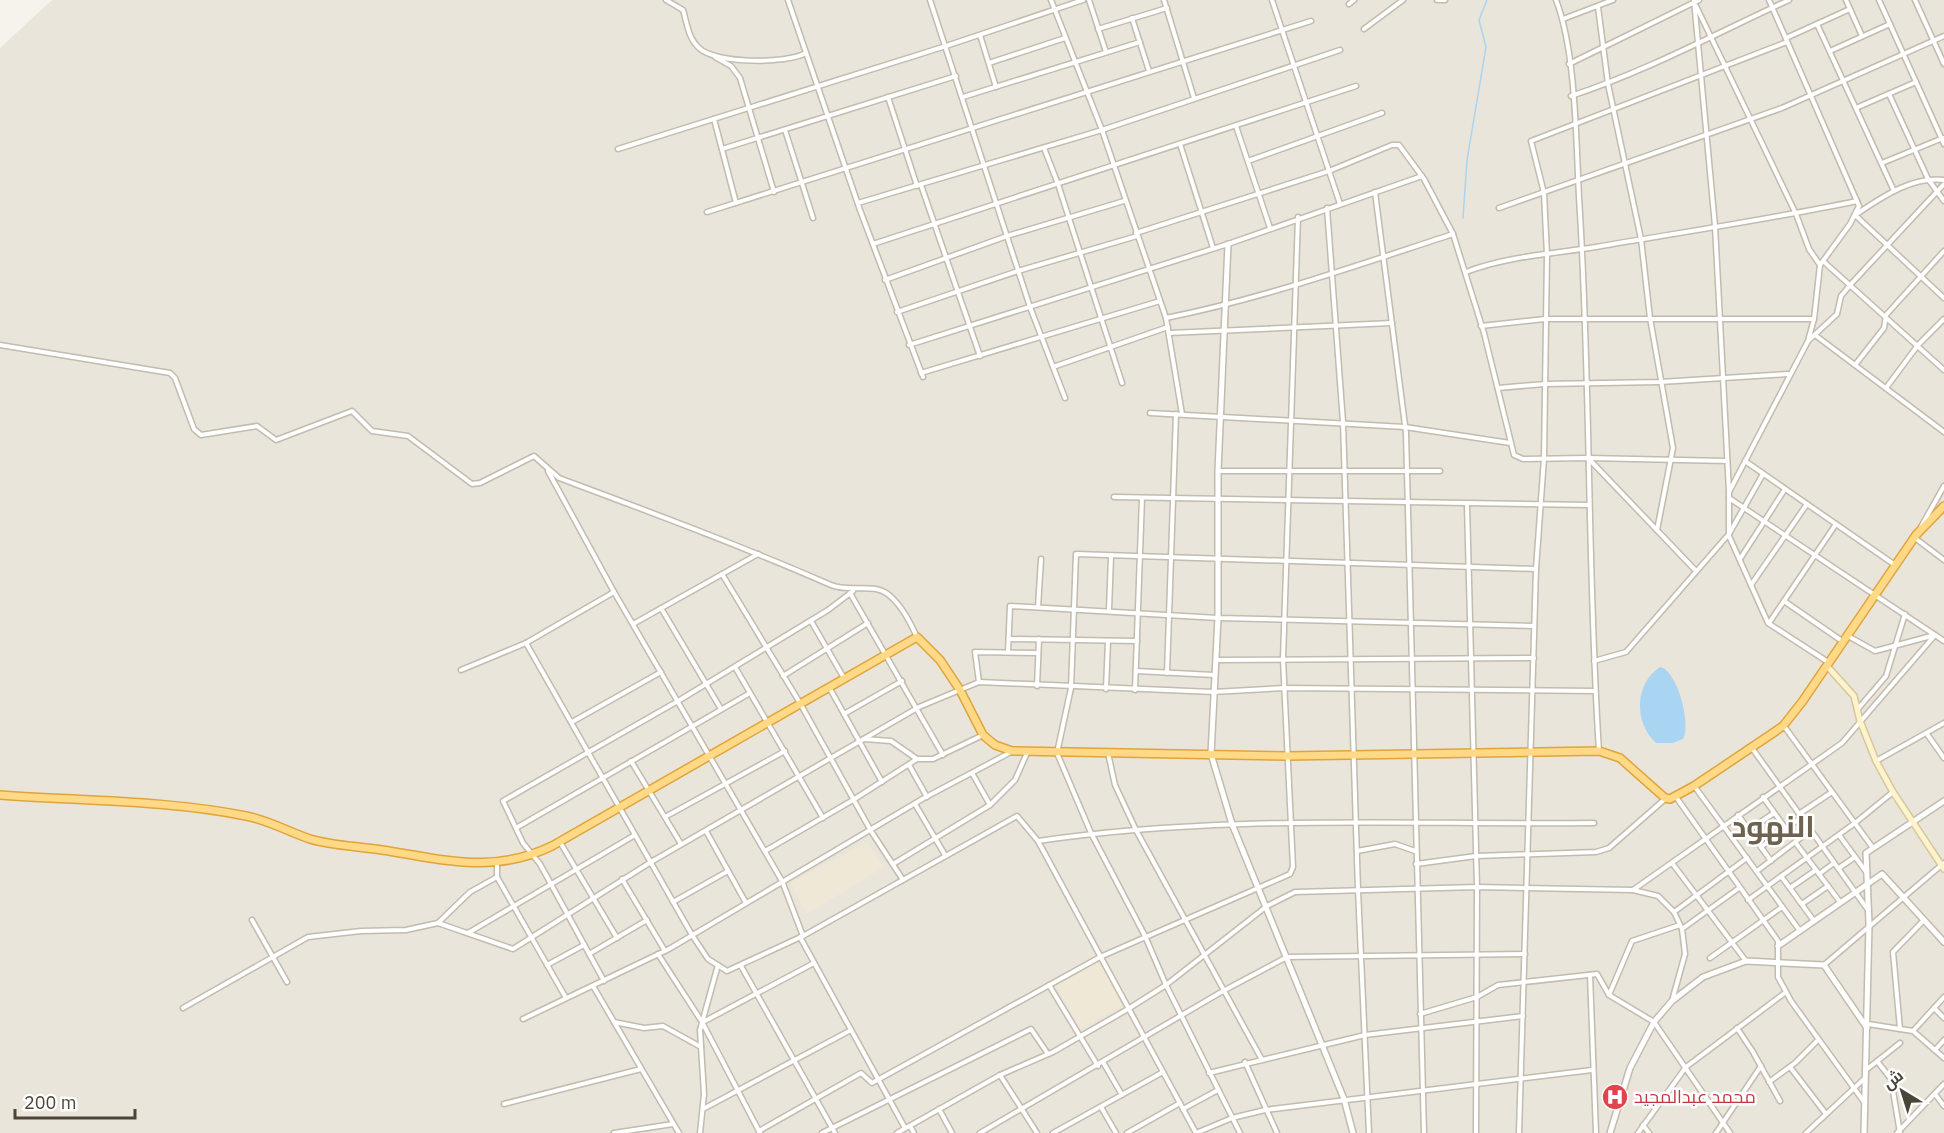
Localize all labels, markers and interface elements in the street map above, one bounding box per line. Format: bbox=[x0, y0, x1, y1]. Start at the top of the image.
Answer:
district label: النهود bbox=[1731, 806, 1815, 845]
north arrow bbox=[1872, 1061, 1932, 1121]
text: ش bbox=[1879, 1065, 1907, 1093]
scale bar bbox=[15, 1082, 135, 1120]
hospital icon: محمد عبدالمجيد bbox=[1600, 1082, 1630, 1112]
place label: محمد عبدالمجيد bbox=[1634, 1085, 1756, 1108]
text: 200 m bbox=[24, 1091, 76, 1114]

